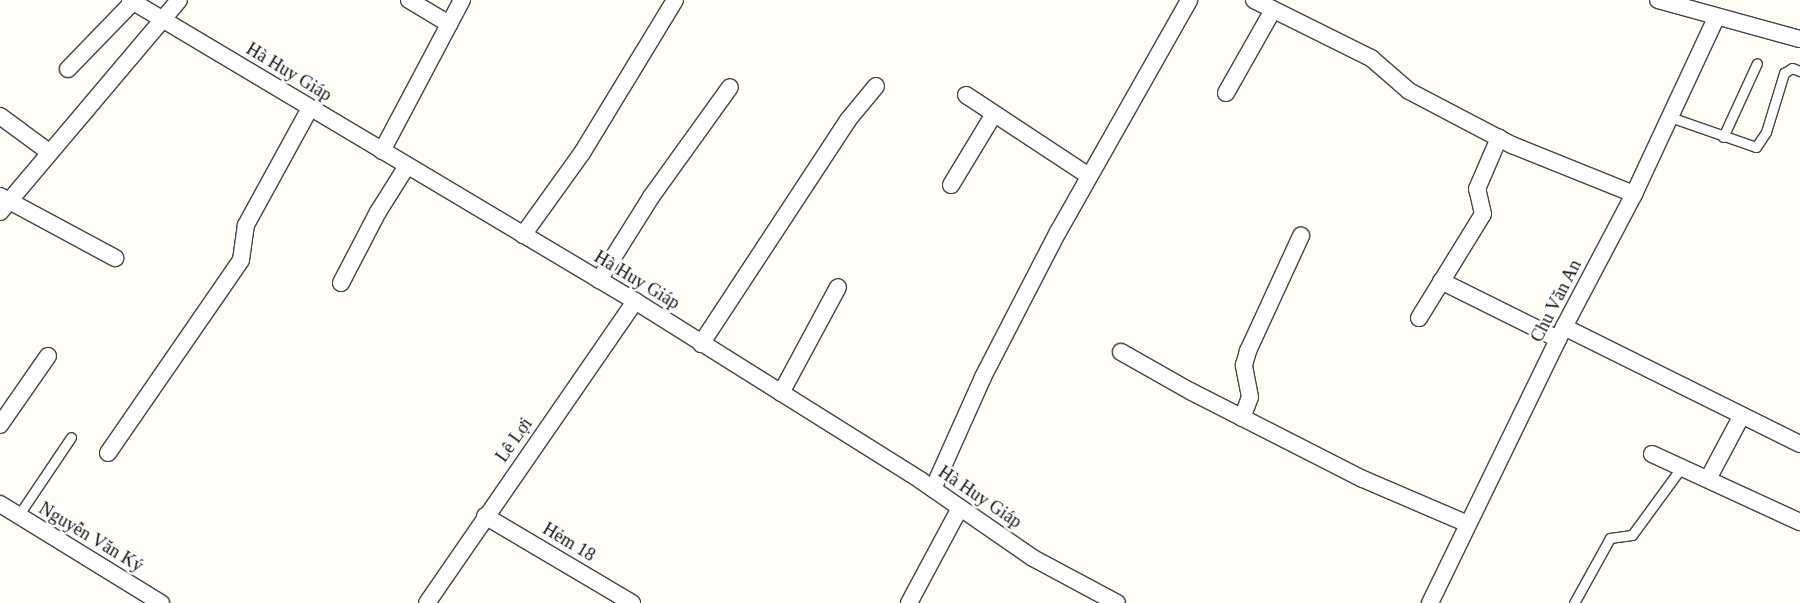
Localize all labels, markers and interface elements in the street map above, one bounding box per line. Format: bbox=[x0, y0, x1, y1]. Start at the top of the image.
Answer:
street label: Hà Huy Giáp bbox=[242, 38, 336, 106]
street label: Hà Huy Giáp bbox=[590, 246, 684, 314]
street label: Chu Văn An bbox=[1526, 256, 1586, 346]
street label: Lê Lợi bbox=[491, 414, 537, 466]
street label: Hà Huy Giáp bbox=[934, 461, 1026, 533]
street label: Nguyễn Văn Ký bbox=[35, 497, 147, 577]
street label: Hẻm 18 bbox=[539, 518, 599, 566]

